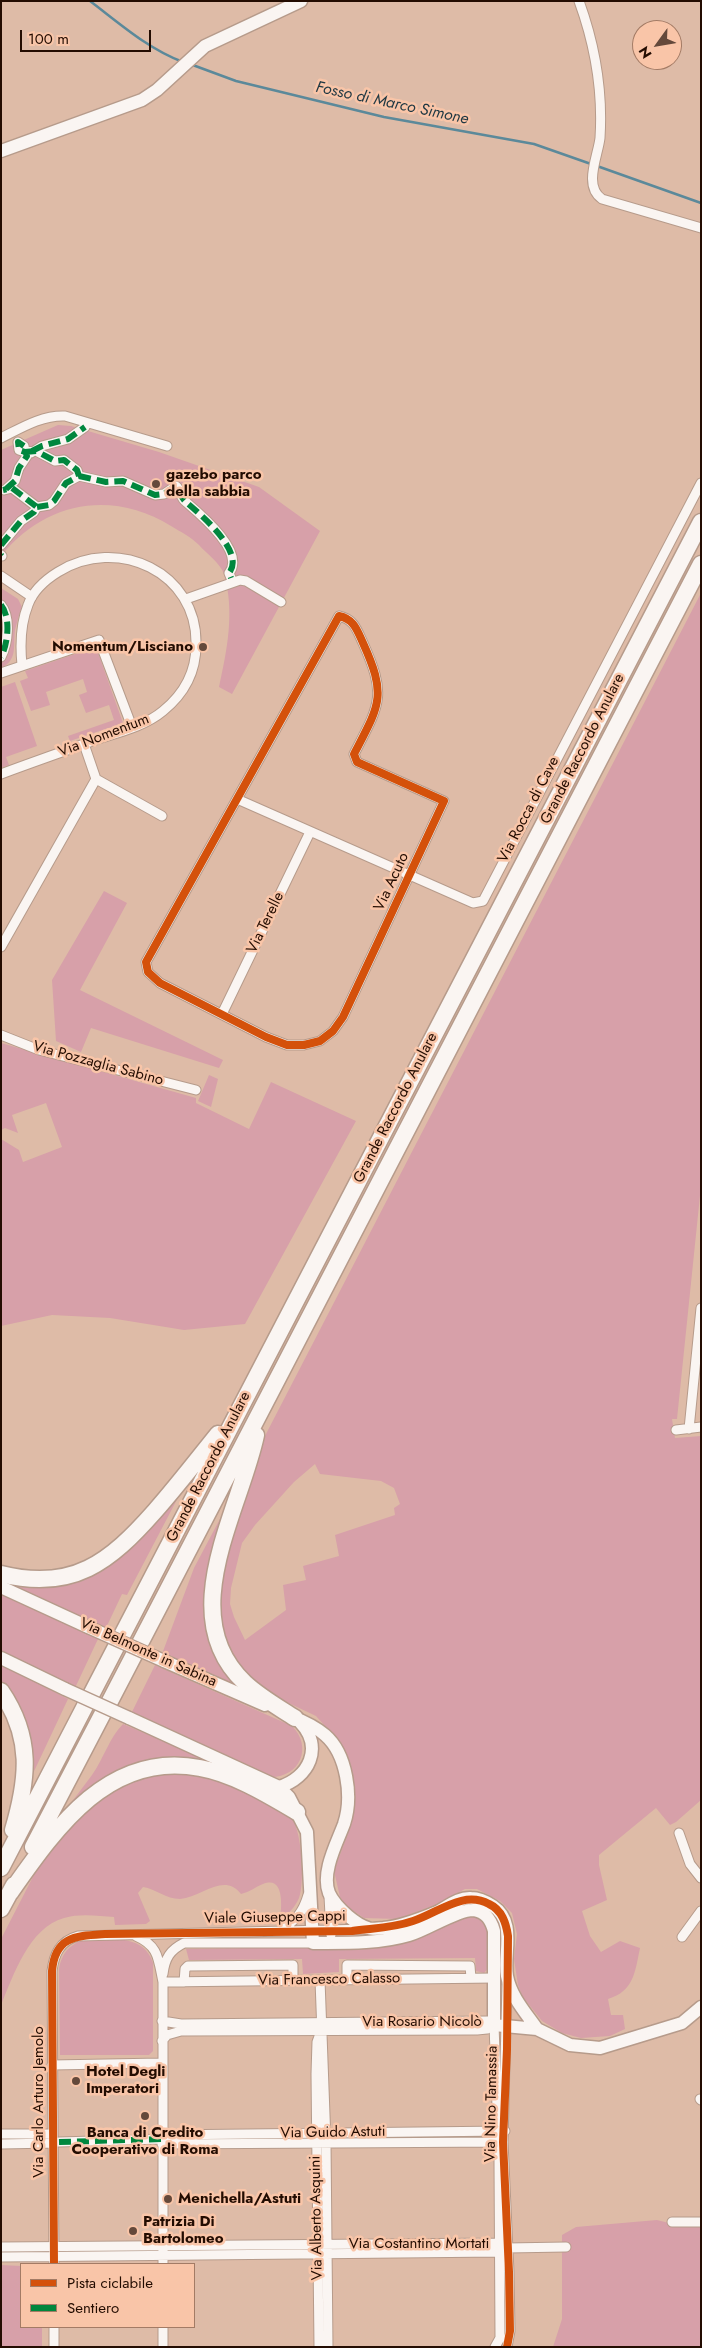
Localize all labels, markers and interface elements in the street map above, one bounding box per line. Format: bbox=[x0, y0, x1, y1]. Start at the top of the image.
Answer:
scale bar bbox=[22, 20, 154, 52]
north arrow bbox=[632, 20, 682, 70]
text: 100 m bbox=[28, 28, 69, 50]
text: N bbox=[634, 42, 657, 62]
water label: Fosso di Marco Simone bbox=[314, 78, 470, 130]
place label: gazebo parco della sabbia bbox=[166, 466, 262, 501]
marker: gazebo parco della sabbia bbox=[150, 478, 162, 490]
place label: Nomentum/Lisciano bbox=[52, 638, 193, 656]
marker: Nomentum/Lisciano bbox=[197, 641, 209, 653]
street label: Grande Raccordo Anulare bbox=[537, 671, 629, 827]
street label: Via Nomentum bbox=[56, 710, 152, 762]
street label: Via Rocca di Cave bbox=[495, 754, 563, 866]
street label: Via Acuto bbox=[371, 850, 413, 914]
street label: Via Terelle bbox=[243, 889, 289, 957]
street label: Grande Raccordo Anulare bbox=[350, 1030, 442, 1186]
street label: Via Pozzaglia Sabino bbox=[31, 1038, 165, 1090]
street label: Grande Raccordo Anulare bbox=[163, 1389, 255, 1545]
street label: Via Belmonte in Sabina bbox=[77, 1615, 219, 1691]
street label: Viale Giuseppe Cappi bbox=[204, 1908, 346, 1928]
street label: Via Francesco Calasso bbox=[258, 1970, 400, 1990]
street label: Via Rosario Nicolò bbox=[362, 2013, 482, 2031]
street label: Via Carlo Arturo Jemolo bbox=[30, 2026, 48, 2178]
street label: Via Nino Tamassia bbox=[482, 2046, 502, 2162]
place label: Hotel Degli Imperatori bbox=[86, 2063, 165, 2098]
marker: Hotel Degli Imperatori bbox=[70, 2075, 82, 2087]
marker: Banca di Credito Cooperativo di Roma bbox=[139, 2110, 151, 2122]
street label: Via Guido Astuti bbox=[280, 2123, 386, 2143]
place label: Banca di Credito Cooperativo di Roma bbox=[71, 2124, 219, 2159]
street label: Via Alberto Asquini bbox=[307, 2156, 327, 2280]
place label: Menichella/Astuti bbox=[178, 2190, 301, 2208]
marker: Menichella/Astuti bbox=[162, 2193, 174, 2205]
place label: Patrizia Di Bartolomeo bbox=[143, 2213, 223, 2248]
marker: Patrizia Di Bartolomeo bbox=[127, 2225, 139, 2237]
street label: Via Costantino Mortati bbox=[349, 2235, 489, 2253]
legend bbox=[20, 2263, 195, 2328]
text: Pista ciclabile bbox=[67, 2272, 153, 2294]
text: Sentiero bbox=[67, 2297, 119, 2319]

